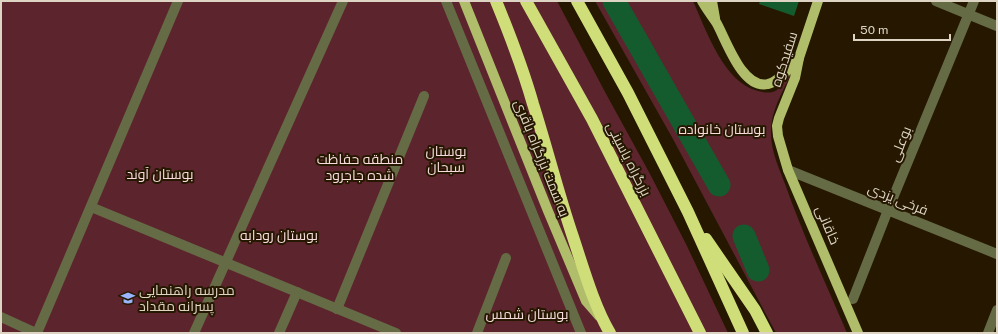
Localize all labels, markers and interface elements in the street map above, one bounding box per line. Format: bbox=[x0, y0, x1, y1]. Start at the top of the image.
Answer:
scale bar bbox=[854, 16, 950, 42]
text: 50 m bbox=[860, 23, 888, 37]
street label: سفیدکوه bbox=[768, 29, 800, 89]
street label: به سمت بزرگراه باقری bbox=[511, 97, 573, 219]
street label: بزرگراه یاسینی bbox=[604, 119, 654, 199]
park label: بوستان خانواده bbox=[679, 121, 765, 137]
street label: بوعلی bbox=[886, 124, 914, 164]
park label: بوستان سبحان bbox=[426, 143, 466, 175]
park label: منطقه حفاظت شده جاجرود bbox=[317, 151, 403, 183]
park label: بوستان آوند bbox=[126, 166, 194, 182]
street label: فرخی یزدی bbox=[866, 180, 930, 218]
street label: خاقانی bbox=[813, 203, 843, 247]
park label: بوستان رودابه bbox=[240, 227, 318, 243]
place label: مدرسه راهنمایی پسرانه مقداد bbox=[139, 282, 235, 316]
school or university icon: مدرسه راهنمایی پسرانه مقداد bbox=[120, 290, 136, 306]
park label: بوستان شمس bbox=[486, 306, 568, 322]

